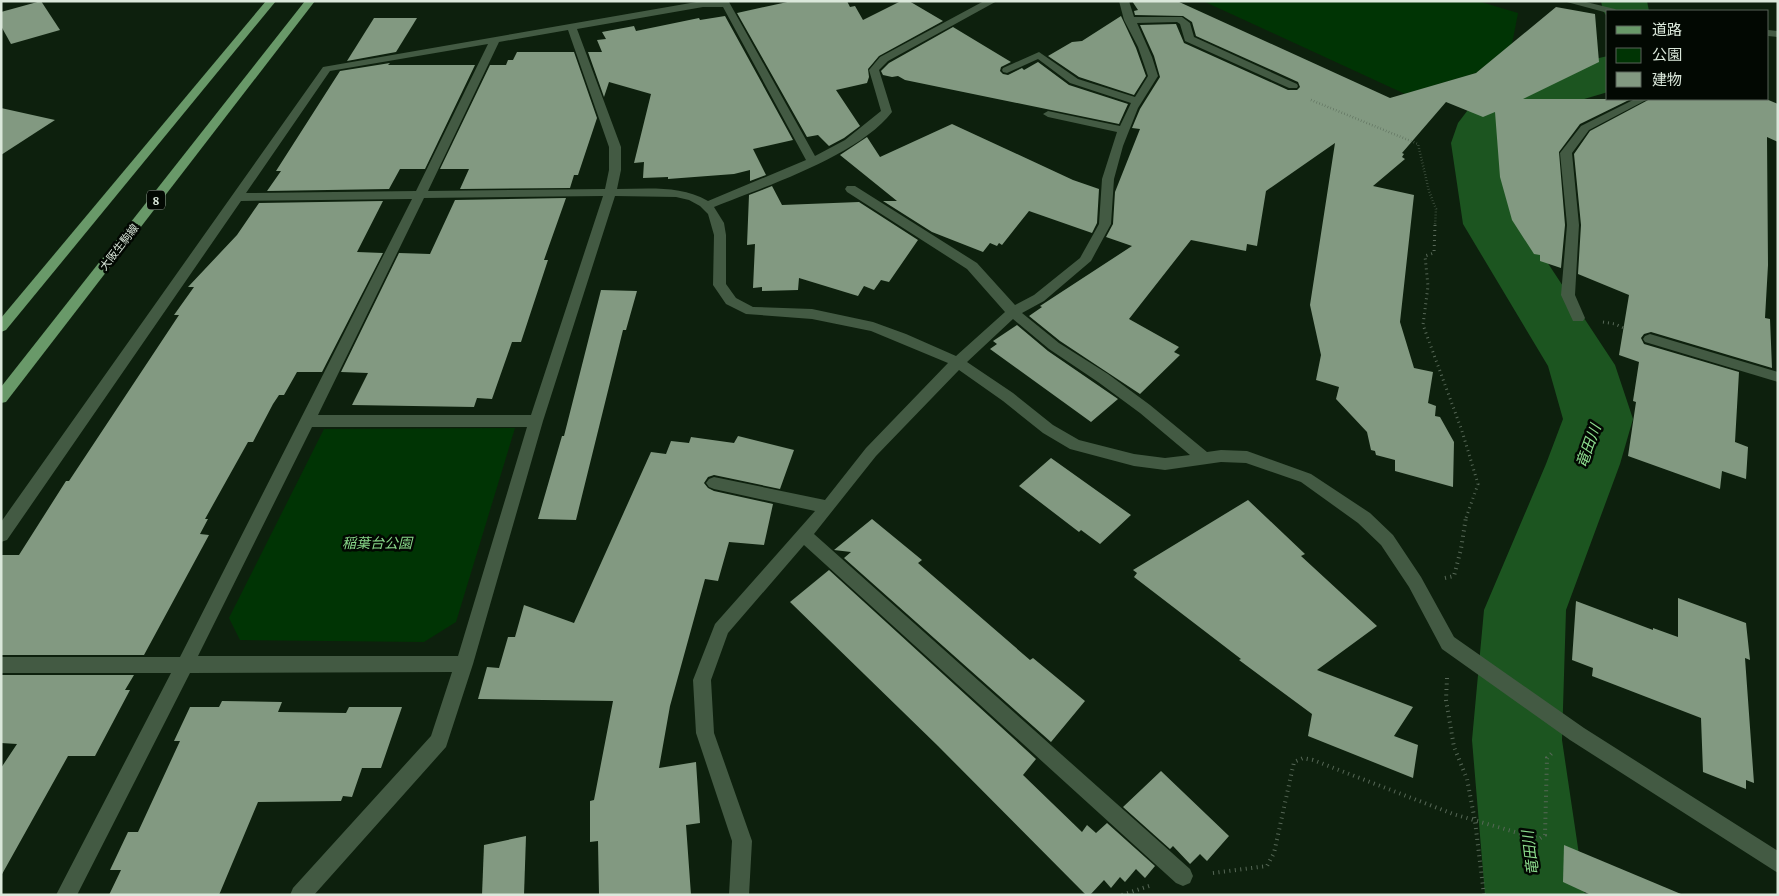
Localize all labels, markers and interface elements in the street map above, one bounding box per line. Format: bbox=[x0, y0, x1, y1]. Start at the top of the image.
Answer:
legend bbox=[1606, 10, 1769, 100]
text: 道路 bbox=[1652, 20, 1682, 39]
text: 公園 bbox=[1652, 45, 1682, 64]
text: 建物 bbox=[1652, 70, 1682, 89]
road number: 8 bbox=[147, 190, 165, 210]
street label: 大阪生駒線 bbox=[97, 221, 141, 273]
water label: 竜田川 bbox=[1571, 420, 1605, 470]
park label: 稲葉台公園 bbox=[342, 534, 414, 552]
water label: 竜田川 bbox=[1518, 828, 1542, 876]

